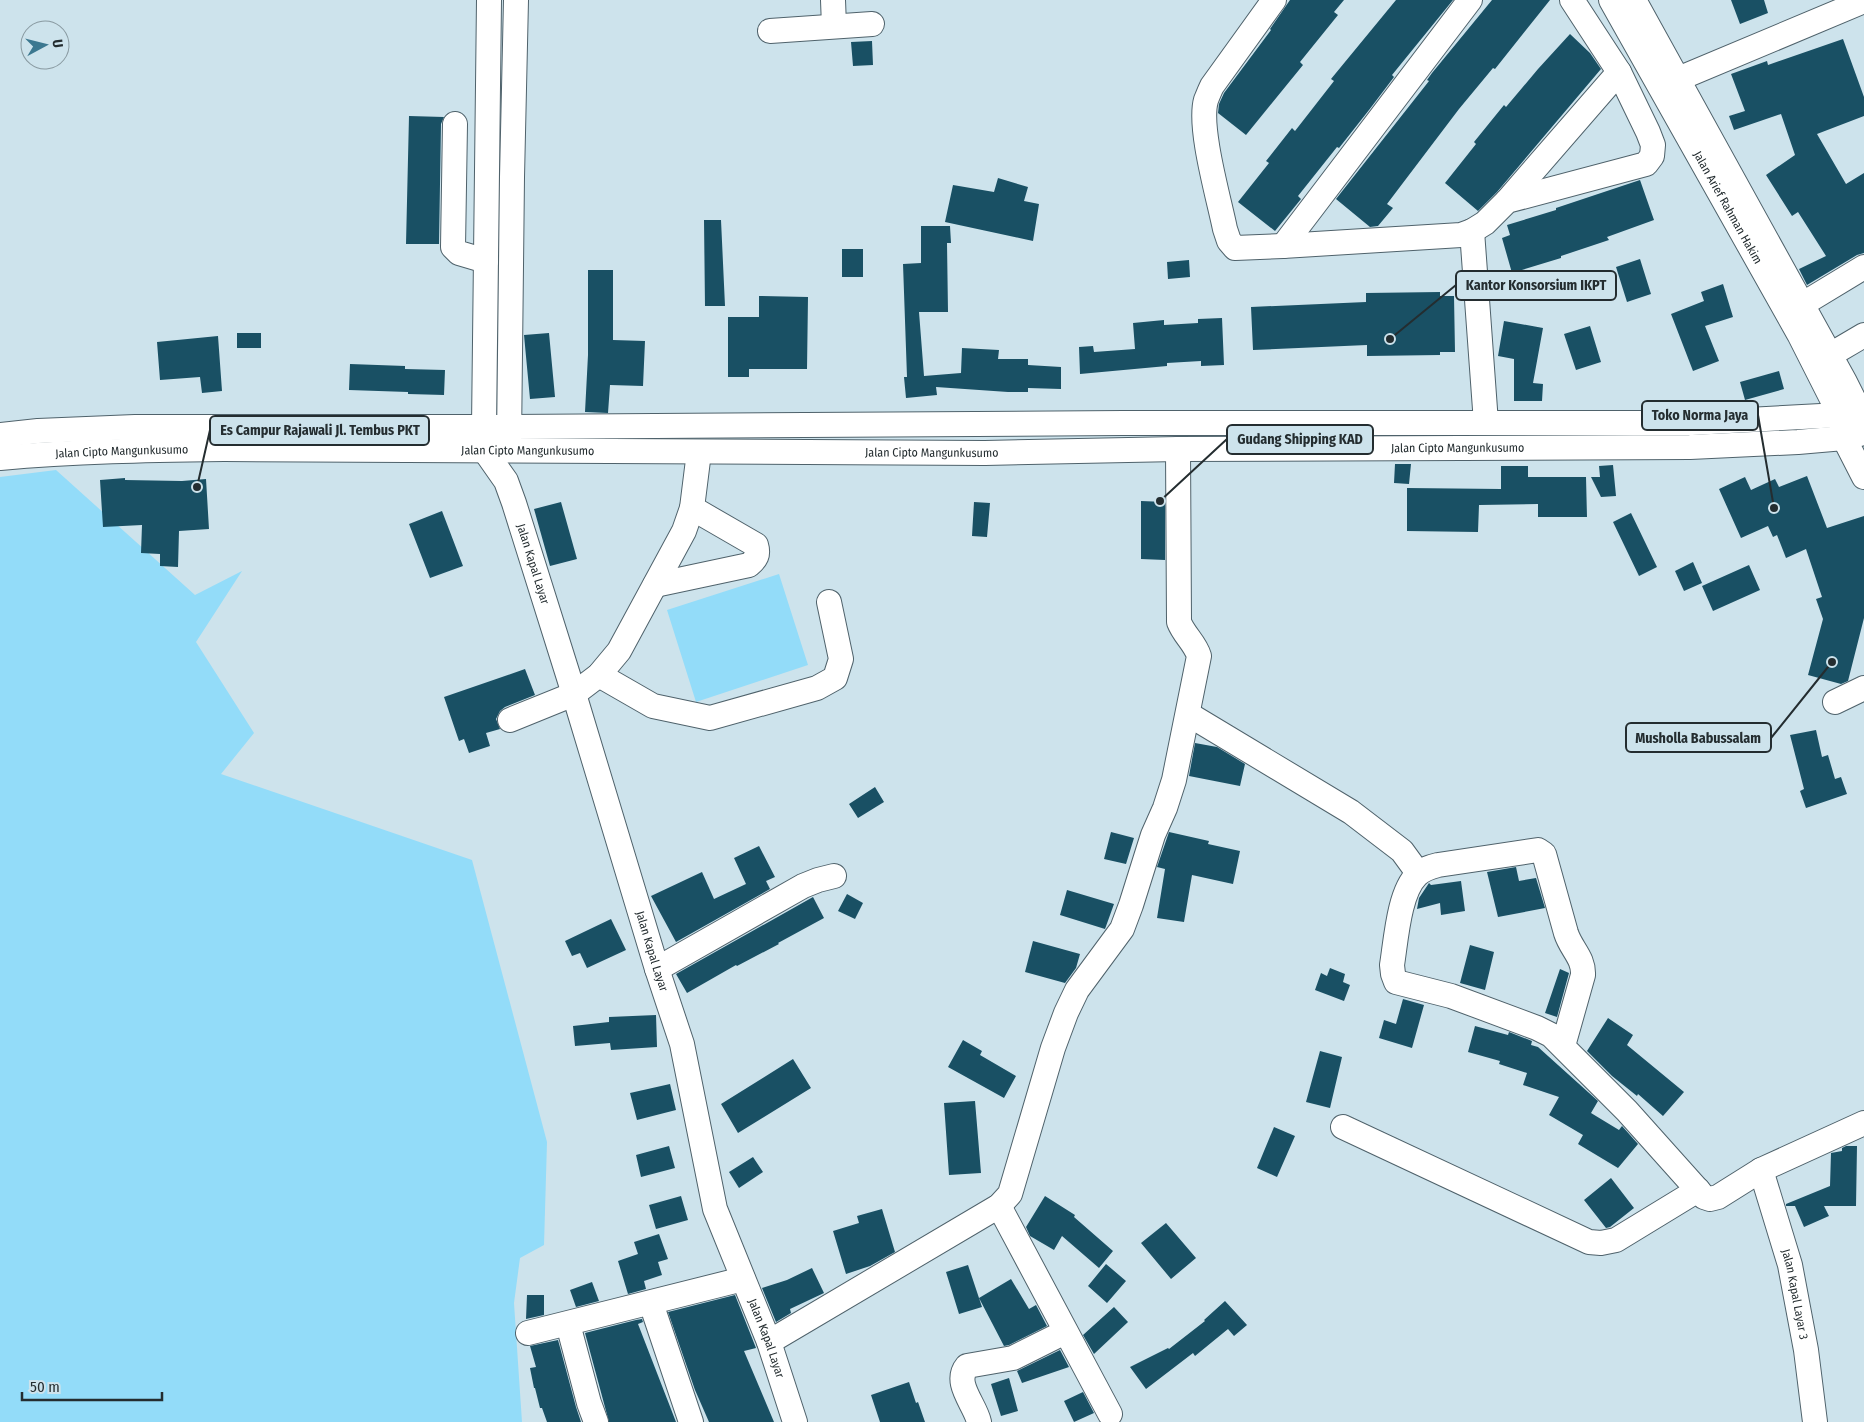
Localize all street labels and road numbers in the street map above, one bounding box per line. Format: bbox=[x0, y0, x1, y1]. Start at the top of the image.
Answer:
street label: Jalan Arief Rahman Hakim bbox=[1690, 149, 1765, 266]
street label: Jalan Cipto Mangunkusumo bbox=[1391, 441, 1524, 455]
street label: Jalan Cipto Mangunkusumo bbox=[55, 443, 188, 461]
street label: Jalan Cipto Mangunkusumo bbox=[461, 443, 594, 458]
street label: Jalan Cipto Mangunkusumo bbox=[865, 445, 999, 460]
street label: Jalan Kapal Layar bbox=[514, 522, 553, 607]
street label: Jalan Kapal Layar bbox=[633, 909, 671, 994]
street label: Jalan Kapal Layar 3 bbox=[1779, 1247, 1811, 1341]
street label: Jalan Kapal Layar bbox=[745, 1297, 787, 1380]

